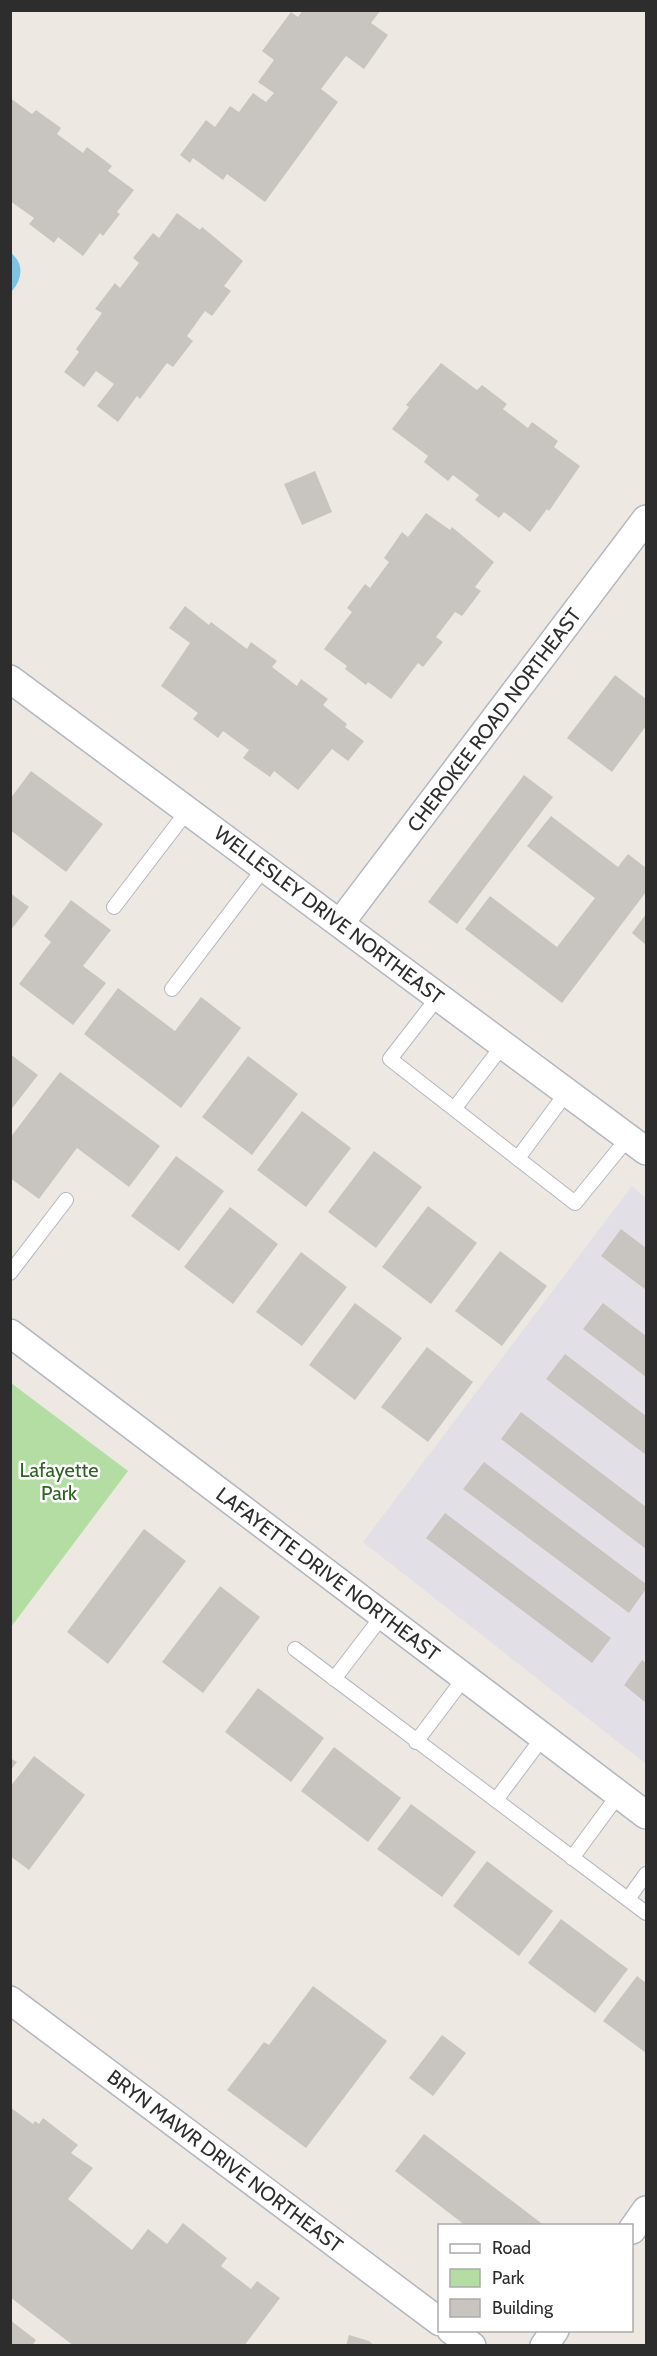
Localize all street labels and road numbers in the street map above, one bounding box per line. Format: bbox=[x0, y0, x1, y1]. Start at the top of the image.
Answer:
street label: CHEROKEE ROAD NORTHEAST bbox=[402, 603, 586, 836]
street label: WELLESLEY DRIVE NORTHEAST bbox=[210, 821, 449, 1009]
street label: LAFAYETTE DRIVE NORTHEAST bbox=[212, 1482, 445, 1666]
street label: BRYN MAWR DRIVE NORTHEAST bbox=[103, 2065, 348, 2258]

